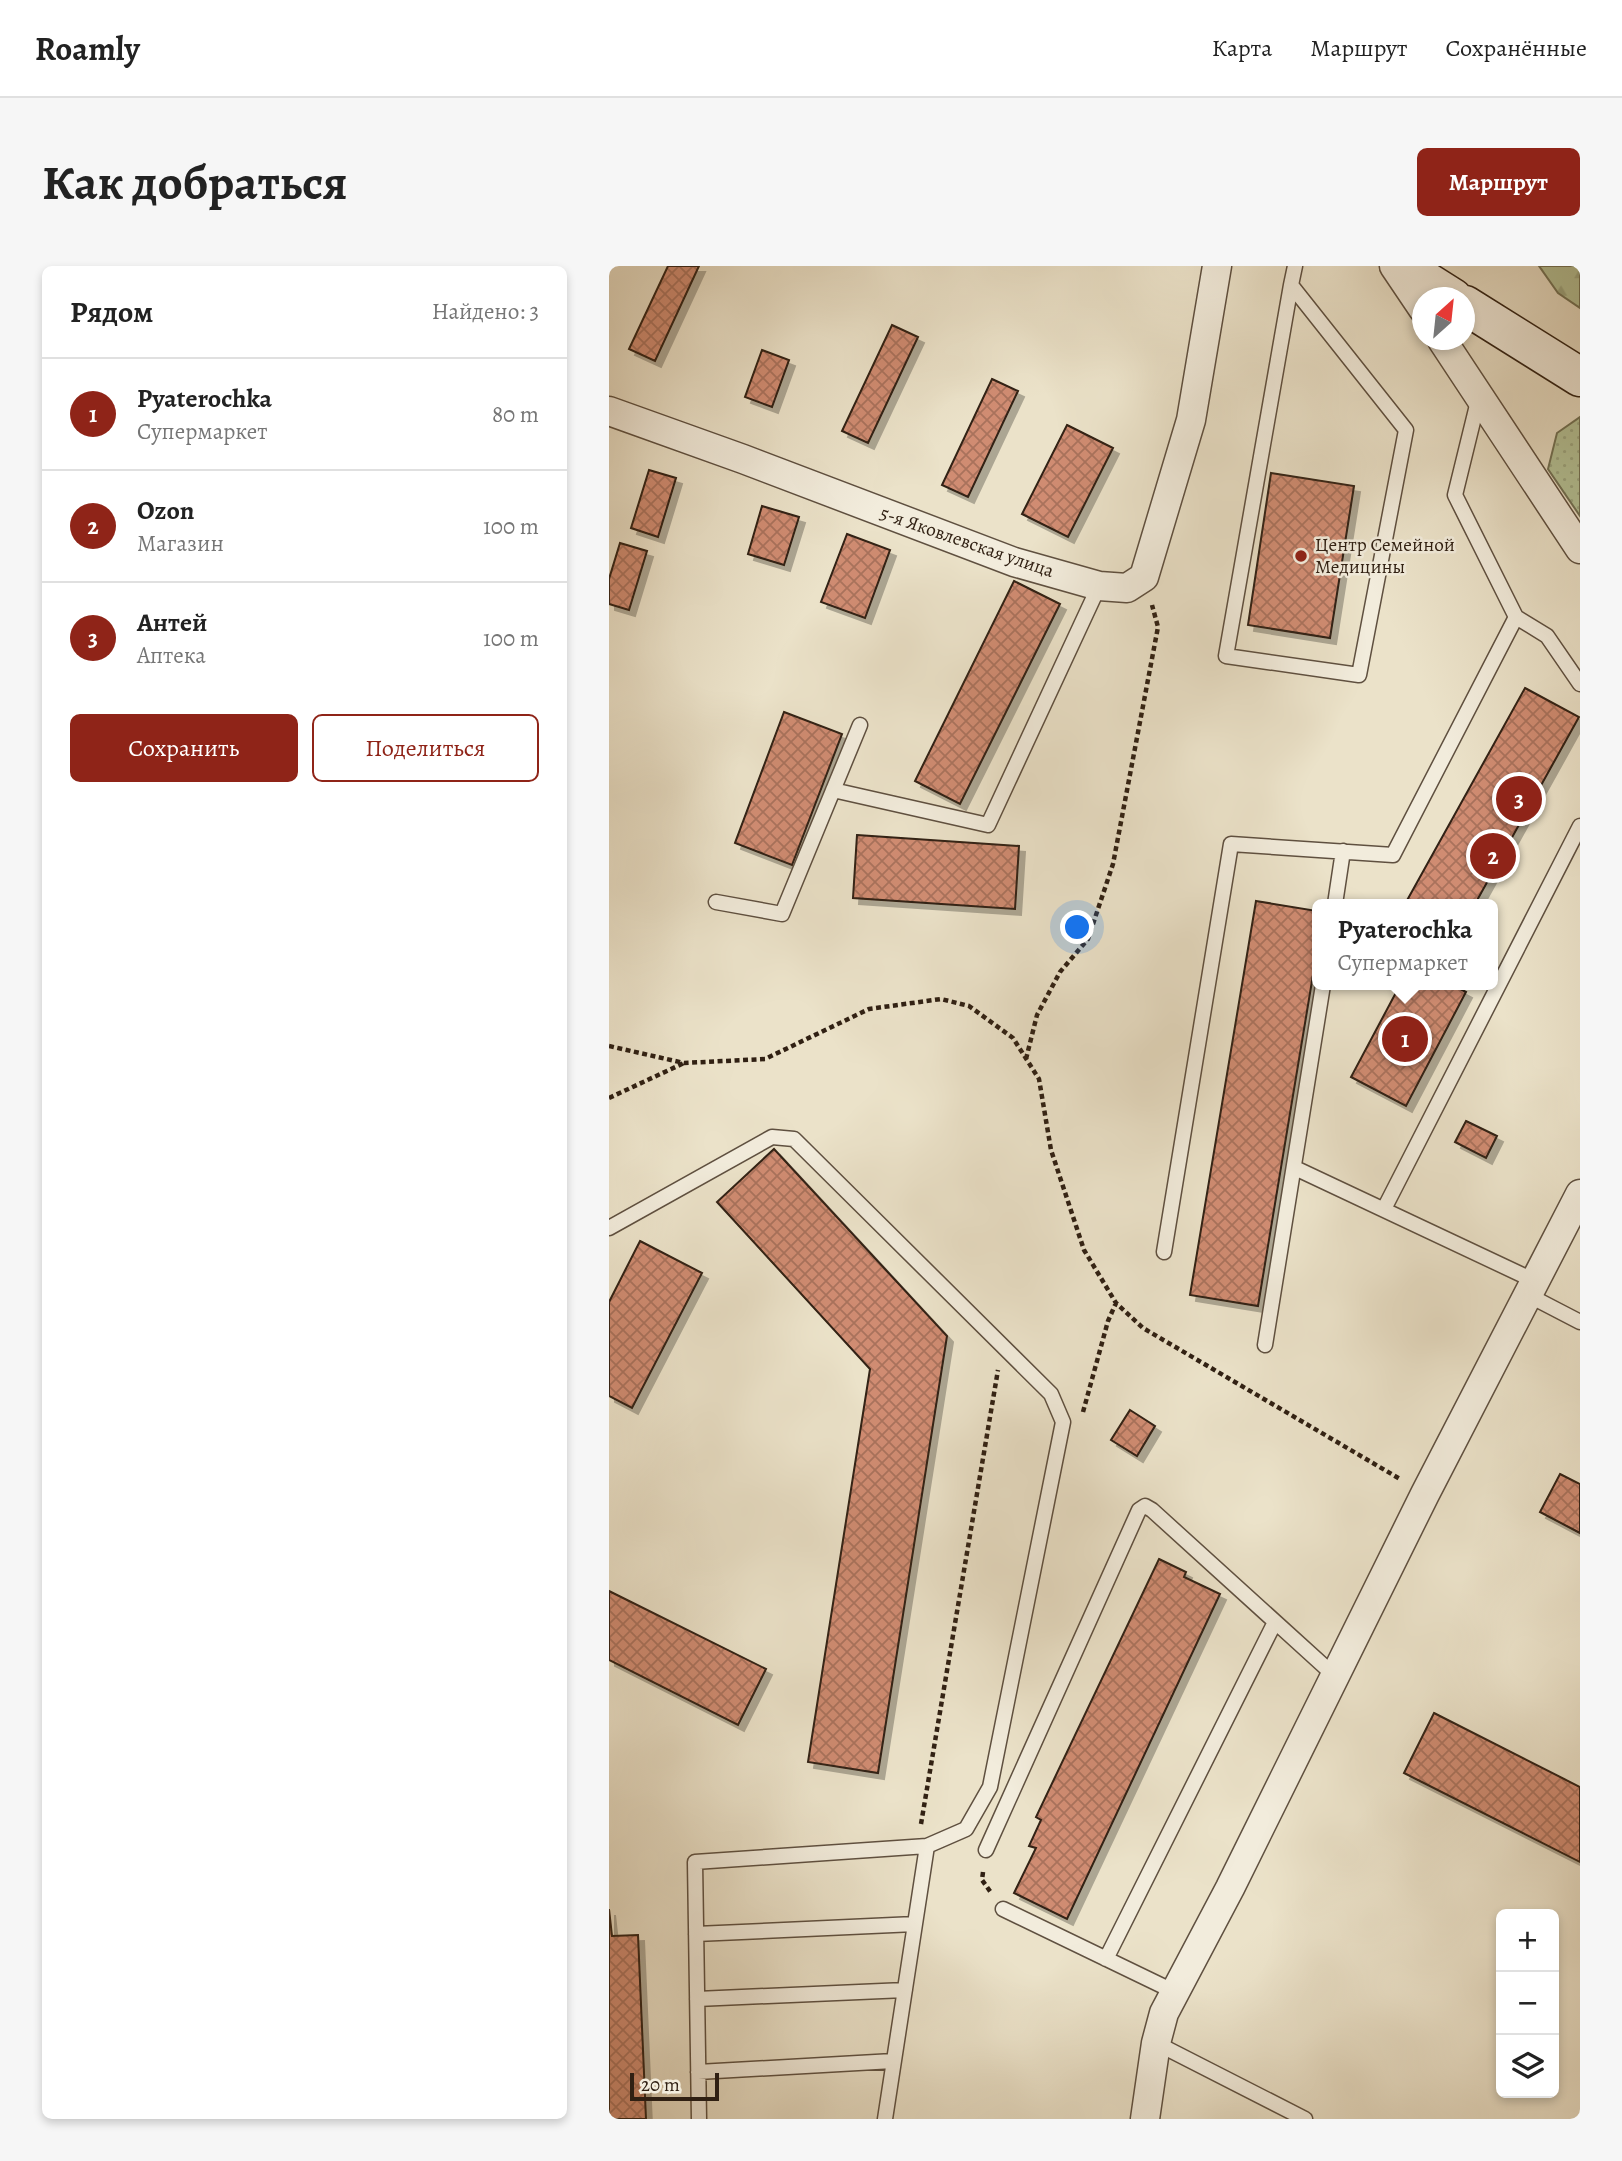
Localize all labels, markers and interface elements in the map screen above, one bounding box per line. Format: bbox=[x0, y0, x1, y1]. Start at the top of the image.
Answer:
text: Roamly bbox=[35, 26, 140, 71]
text: Карта bbox=[1212, 32, 1272, 64]
text: Маршрут bbox=[1310, 32, 1408, 64]
text: Сохранённые bbox=[1446, 32, 1587, 64]
button: Маршрут bbox=[1417, 148, 1580, 216]
text: Как добраться bbox=[42, 149, 348, 216]
north arrow bbox=[1412, 287, 1475, 350]
text: Рядом bbox=[70, 292, 153, 332]
text: Найдено: 3 bbox=[432, 296, 539, 327]
text: Pyaterochka bbox=[137, 381, 272, 416]
text: 1 bbox=[89, 399, 97, 430]
text: 80 m bbox=[492, 399, 539, 430]
text: Супермаркет bbox=[137, 416, 268, 447]
text: Ozon bbox=[137, 493, 195, 528]
street label: 5-я Яковлевская улица bbox=[876, 500, 1058, 584]
text: 2 bbox=[87, 511, 99, 542]
text: 100 m bbox=[483, 511, 539, 542]
text: Магазин bbox=[137, 528, 224, 559]
place label: Центр Семейной Медицины bbox=[1315, 532, 1455, 580]
marker: Центр Семейной Медицины bbox=[1293, 548, 1309, 564]
text: Антей bbox=[137, 605, 207, 640]
text: 3 bbox=[88, 623, 98, 654]
text: 100 m bbox=[483, 623, 539, 654]
text: Аптека bbox=[137, 640, 206, 671]
button: Сохранить bbox=[70, 714, 298, 782]
button: Поделиться bbox=[312, 714, 539, 782]
pin: 3 bbox=[1496, 773, 1542, 825]
pin: 2 bbox=[1470, 830, 1516, 882]
popup bbox=[1312, 899, 1498, 990]
your location bbox=[1060, 910, 1094, 944]
text: Pyaterochka bbox=[1337, 912, 1473, 947]
text: Супермаркет bbox=[1337, 947, 1468, 978]
pin: 1 bbox=[1382, 1013, 1428, 1065]
map controls bbox=[1496, 1909, 1559, 2098]
button: + bbox=[1496, 1909, 1559, 1972]
button: − bbox=[1496, 1972, 1559, 2035]
button: layers bbox=[1496, 2035, 1559, 2098]
scale bar bbox=[630, 2070, 719, 2102]
text: 20 m bbox=[641, 2072, 680, 2098]

